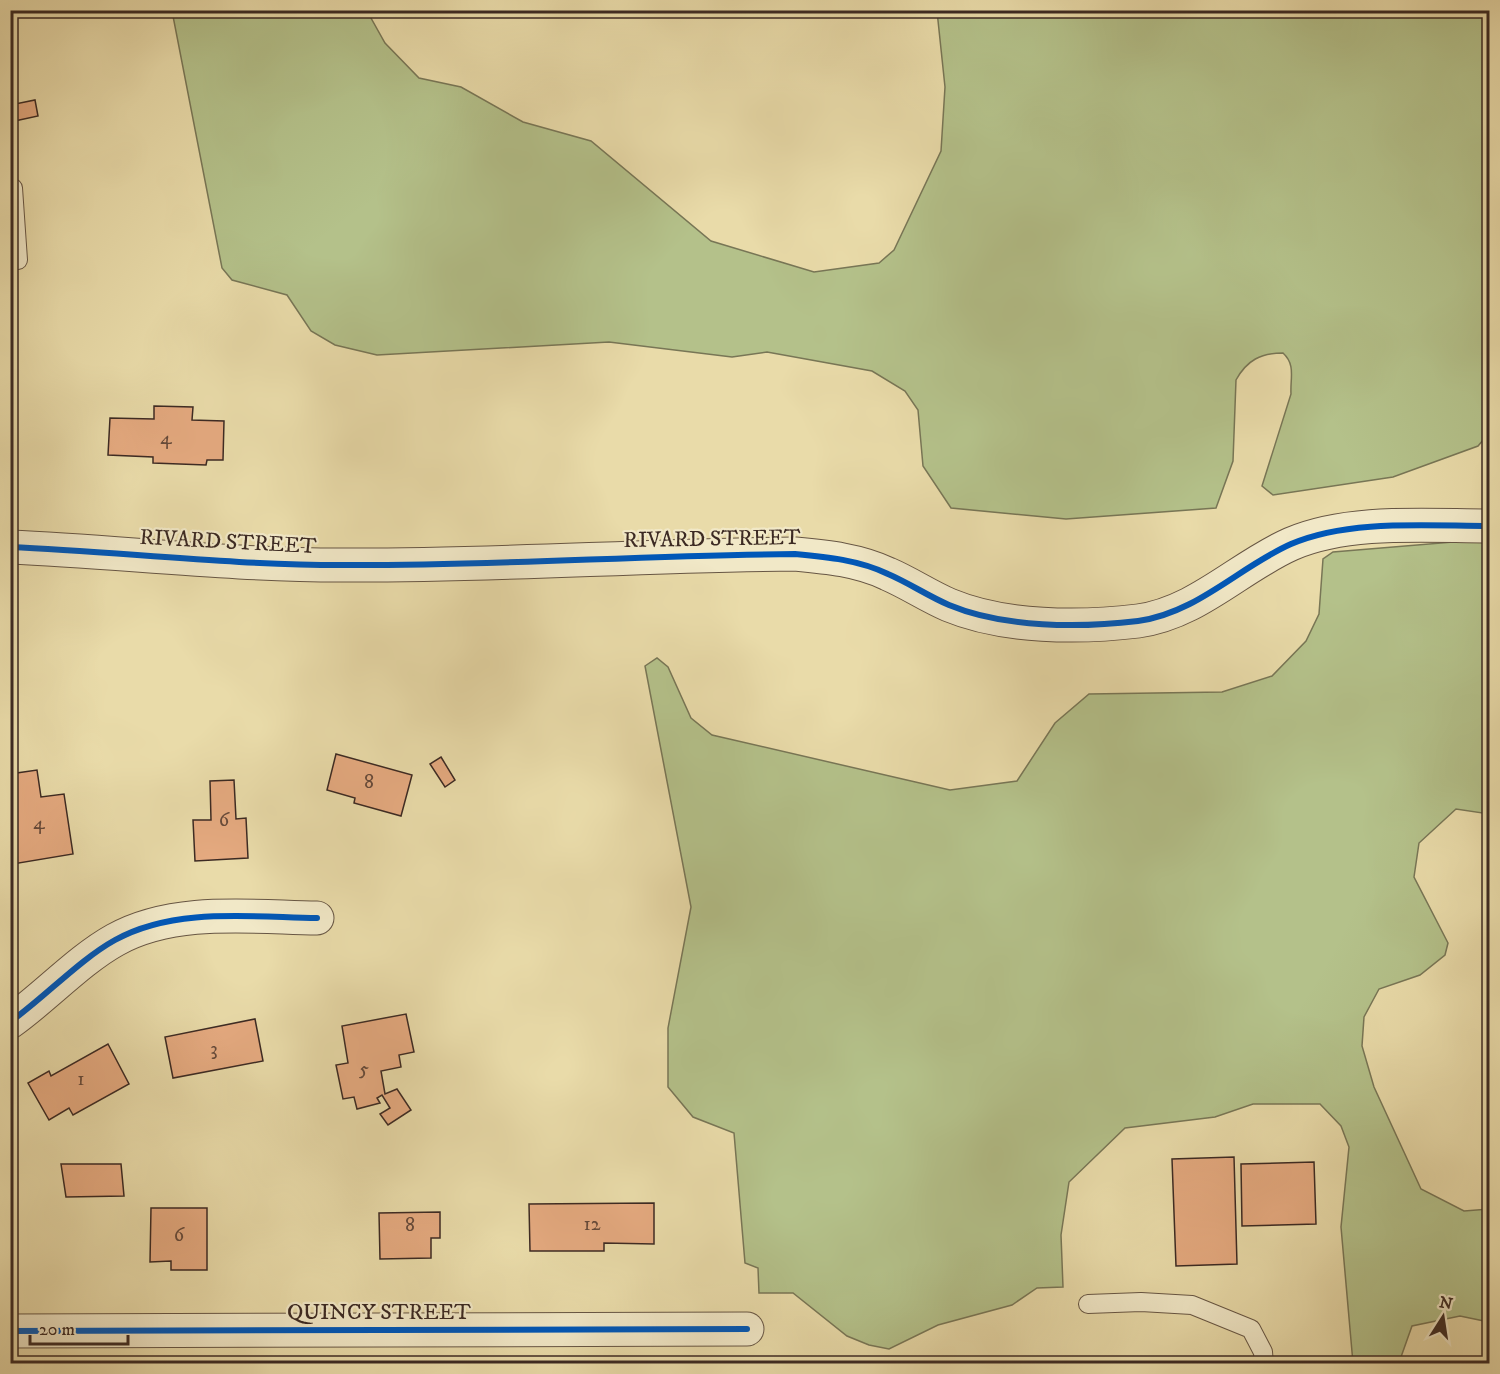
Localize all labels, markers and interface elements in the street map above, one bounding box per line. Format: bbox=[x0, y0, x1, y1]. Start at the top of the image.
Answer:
house number: 4 bbox=[160, 426, 172, 451]
street label: RIVARD STREET bbox=[139, 524, 317, 560]
street label: RIVARD STREET bbox=[623, 524, 801, 554]
house number: 8 bbox=[364, 770, 374, 795]
house number: 6 bbox=[219, 808, 230, 833]
house number: 4 bbox=[33, 811, 45, 836]
house number: 3 bbox=[210, 1037, 218, 1062]
house number: 5 bbox=[359, 1057, 369, 1082]
house number: 1 bbox=[77, 1067, 85, 1092]
house number: 12 bbox=[583, 1212, 601, 1237]
house number: 8 bbox=[405, 1213, 415, 1238]
house number: 6 bbox=[174, 1223, 185, 1248]
north arrow bbox=[1413, 1287, 1473, 1347]
text: N bbox=[1437, 1292, 1454, 1314]
street label: QUINCY STREET bbox=[287, 1299, 471, 1326]
scale bar bbox=[30, 1308, 128, 1346]
text: 20 m bbox=[39, 1319, 75, 1341]

